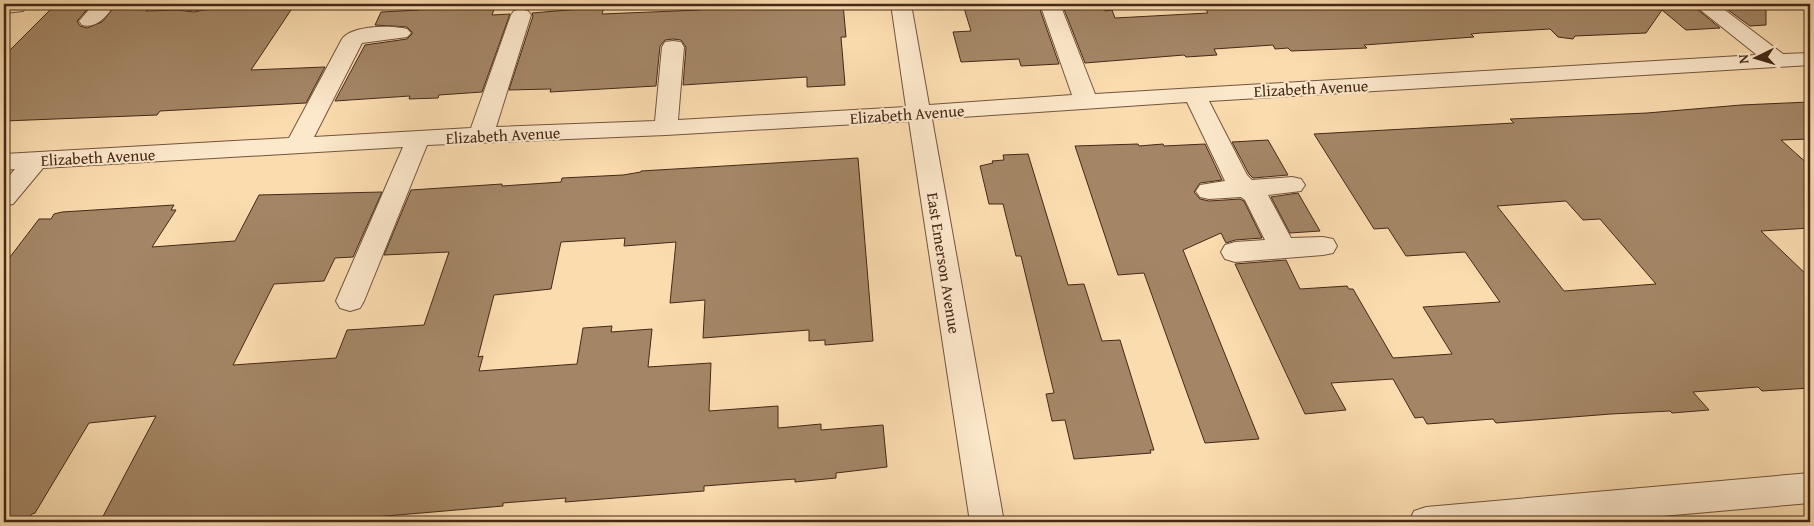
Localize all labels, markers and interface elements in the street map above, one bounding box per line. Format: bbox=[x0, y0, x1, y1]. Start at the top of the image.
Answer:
north arrow bbox=[1732, 32, 1782, 82]
text: N bbox=[1733, 53, 1753, 65]
street label: Elizabeth Avenue bbox=[1253, 73, 1369, 103]
street label: Elizabeth Avenue bbox=[849, 98, 965, 130]
street label: Elizabeth Avenue bbox=[445, 120, 561, 150]
street label: Elizabeth Avenue bbox=[40, 142, 156, 172]
street label: East Emerson Avenue bbox=[921, 191, 967, 335]

